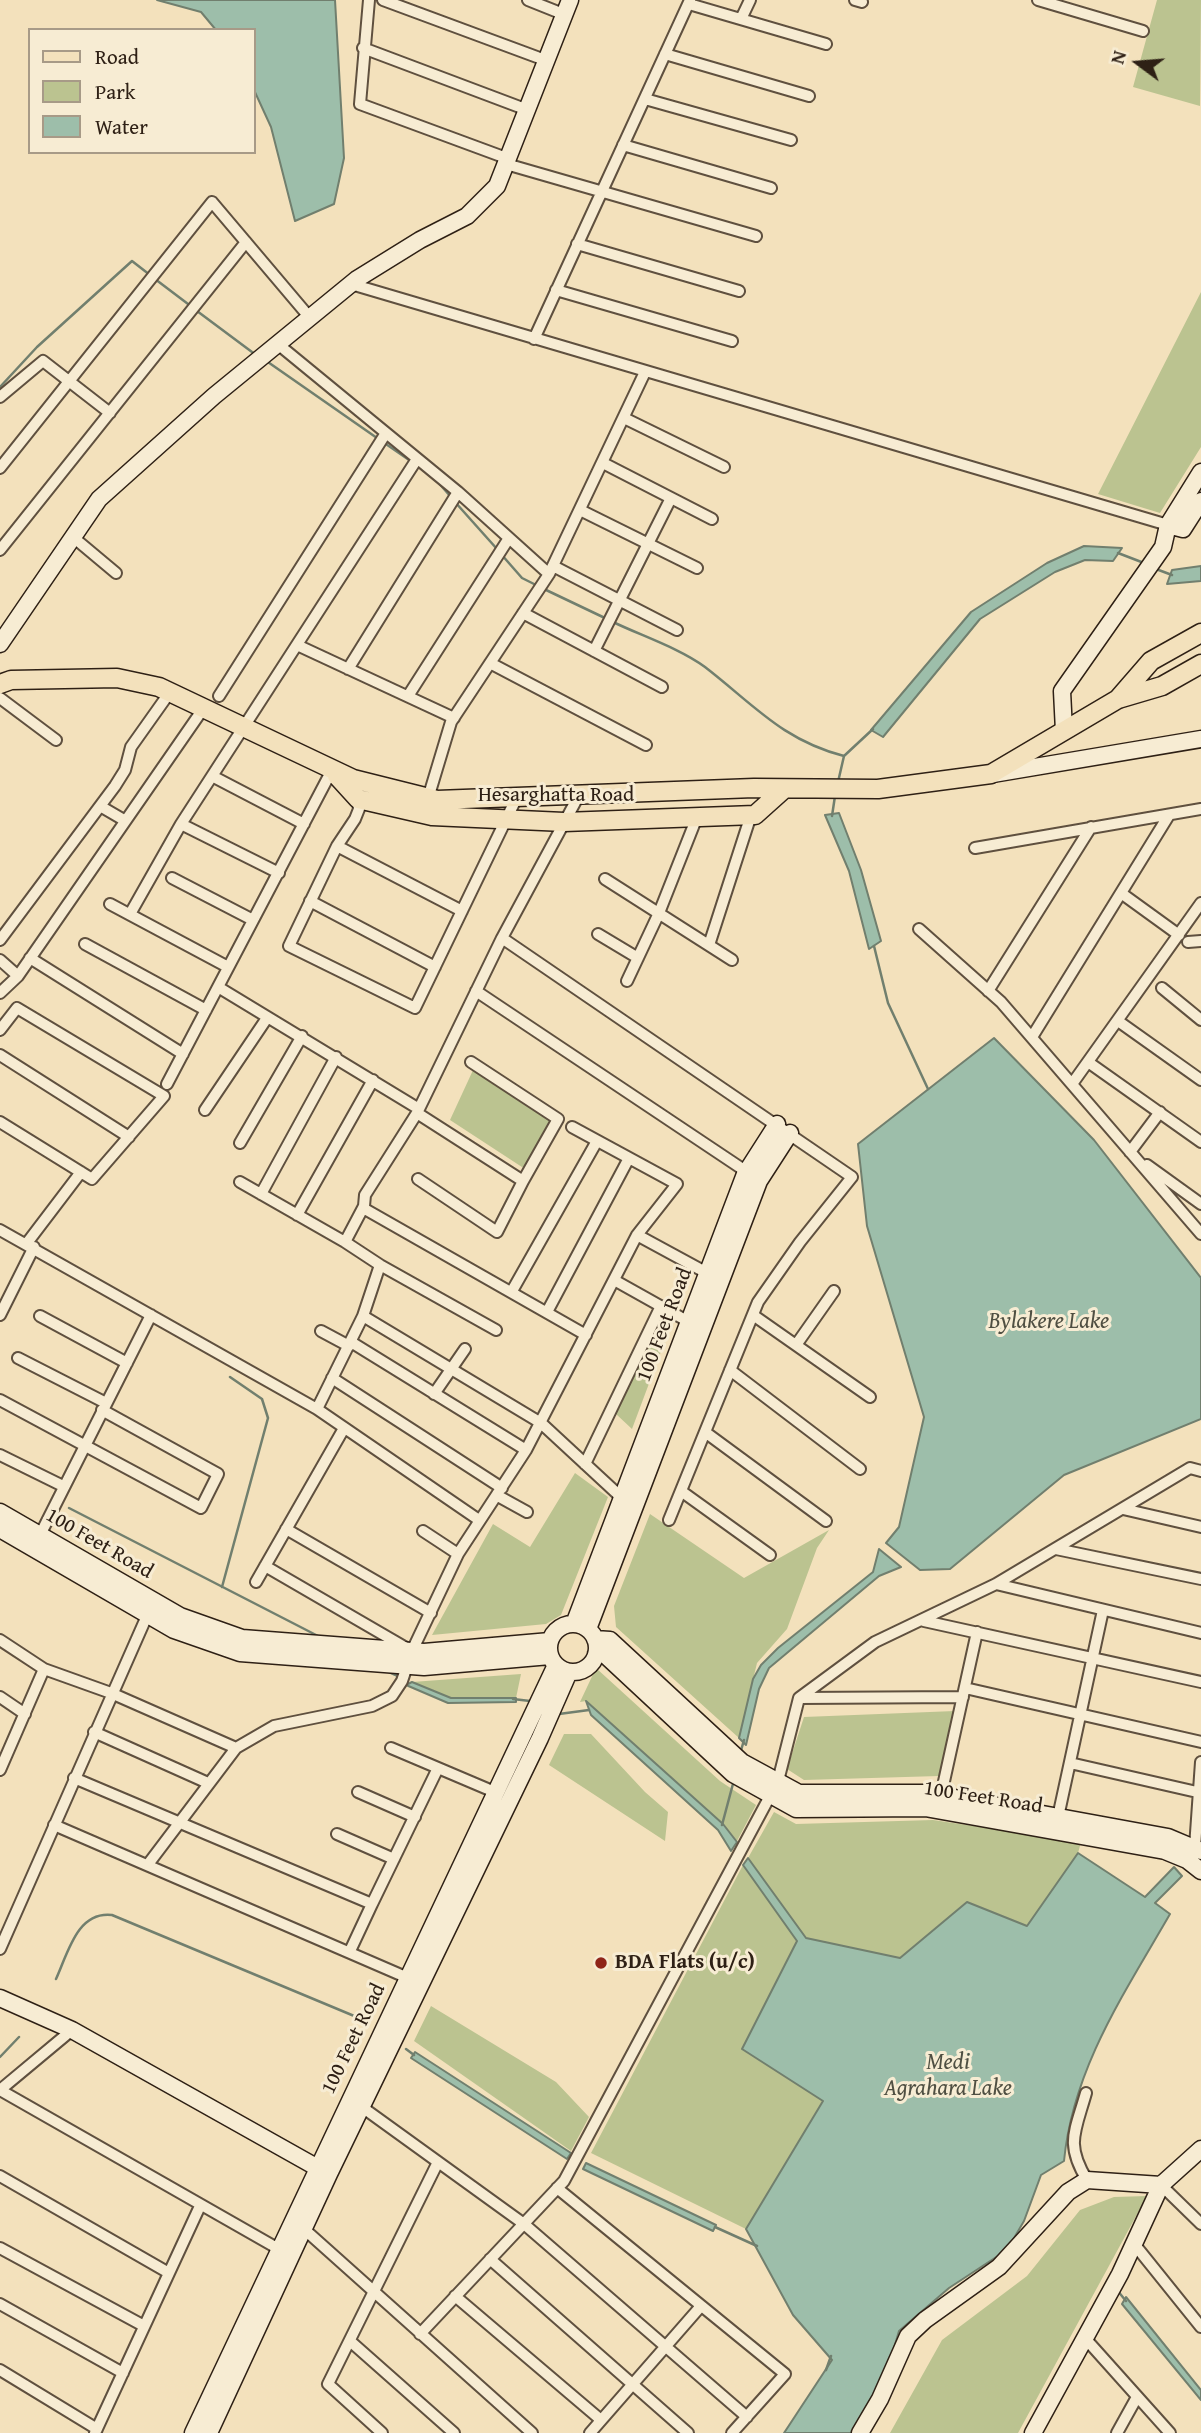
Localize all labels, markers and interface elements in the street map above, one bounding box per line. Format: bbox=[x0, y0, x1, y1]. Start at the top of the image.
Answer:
legend bbox=[28, 28, 256, 154]
north arrow bbox=[1103, 28, 1173, 98]
text: Road bbox=[95, 41, 139, 72]
text: N bbox=[1103, 47, 1133, 67]
text: Park bbox=[95, 76, 136, 107]
text: Water bbox=[95, 111, 148, 142]
street label: Hesarghatta Road bbox=[478, 783, 634, 809]
street label: 100 Feet Road bbox=[632, 1264, 698, 1386]
water label: Bylakere Lake bbox=[989, 1308, 1109, 1336]
street label: 100 Feet Road bbox=[41, 1503, 157, 1585]
street label: 100 Feet Road bbox=[922, 1776, 1044, 1820]
place label: BDA Flats (u/c) bbox=[615, 1950, 755, 1976]
marker: BDA Flats (u/c) bbox=[593, 1955, 609, 1971]
street label: 100 Feet Road bbox=[316, 1980, 392, 2098]
water label: Medi Agrahara Lake bbox=[884, 2049, 1012, 2103]

